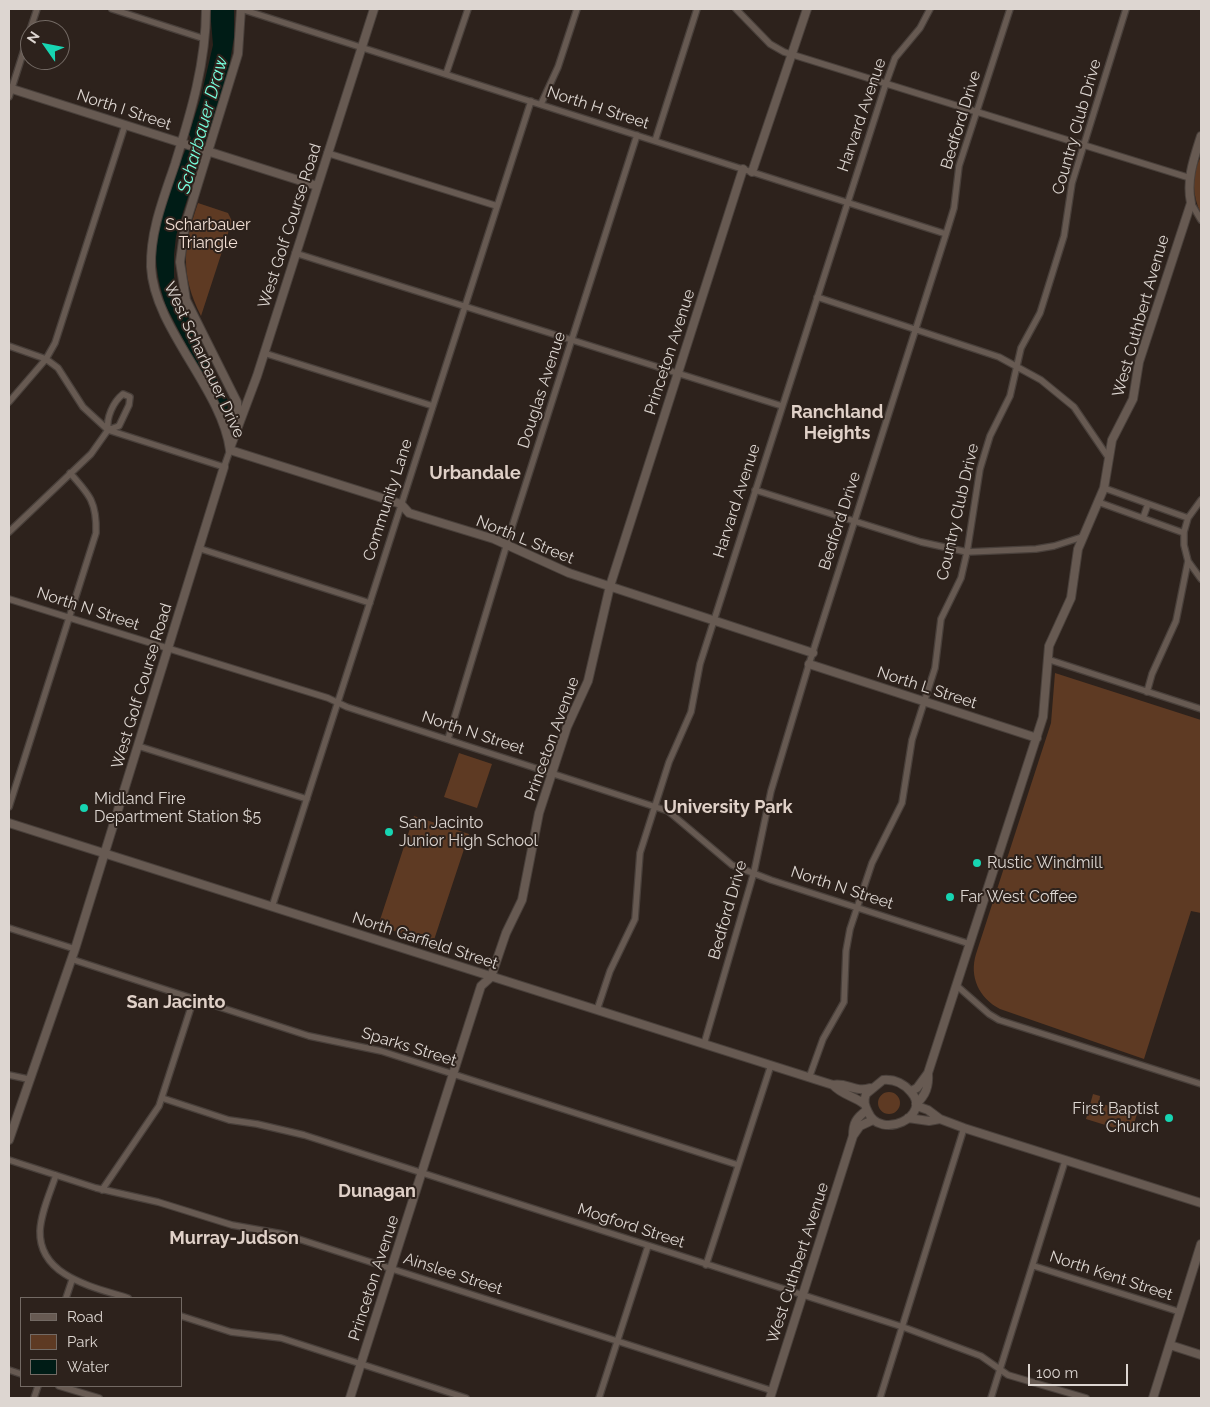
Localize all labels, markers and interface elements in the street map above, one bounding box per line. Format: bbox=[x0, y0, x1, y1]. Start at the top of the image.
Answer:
north arrow bbox=[20, 20, 70, 70]
text: N bbox=[24, 29, 43, 46]
water label: Scharbauer Draw bbox=[173, 54, 233, 196]
street label: Harvard Avenue bbox=[834, 56, 890, 174]
street label: Country Club Drive bbox=[1048, 57, 1106, 197]
street label: Bedford Drive bbox=[937, 68, 985, 172]
street label: North H Street bbox=[544, 82, 652, 134]
street label: North I Street bbox=[74, 86, 174, 134]
street label: West Golf Course Road bbox=[254, 141, 326, 311]
park label: Scharbauer Triangle bbox=[165, 215, 251, 253]
street label: West Cuthbert Avenue bbox=[1109, 233, 1173, 399]
street label: West Scharbauer Drive bbox=[159, 279, 249, 441]
street label: Princeton Avenue bbox=[641, 287, 699, 417]
street label: Douglas Avenue bbox=[514, 329, 570, 451]
district label: Ranchland Heights bbox=[791, 402, 883, 444]
street label: Community Lane bbox=[359, 437, 417, 563]
street label: Harvard Avenue bbox=[710, 442, 764, 560]
street label: Country Club Drive bbox=[933, 442, 983, 582]
district label: Urbandale bbox=[429, 463, 521, 485]
street label: Bedford Drive bbox=[815, 469, 865, 573]
street label: North L Street bbox=[473, 512, 577, 568]
street label: North N Street bbox=[34, 583, 142, 635]
street label: West Golf Course Road bbox=[108, 601, 176, 771]
street label: North L Street bbox=[875, 663, 979, 713]
street label: Princeton Avenue bbox=[521, 674, 583, 804]
street label: North N Street bbox=[419, 707, 527, 759]
place label: Midland Fire Department Station $5 bbox=[94, 789, 261, 827]
district label: University Park bbox=[663, 797, 793, 819]
marker: Midland Fire Department Station $5 bbox=[78, 802, 90, 814]
place label: San Jacinto Junior High School bbox=[399, 813, 538, 851]
marker: San Jacinto Junior High School bbox=[383, 826, 395, 838]
place label: Rustic Windmill bbox=[987, 853, 1103, 873]
marker: Rustic Windmill bbox=[971, 857, 983, 869]
street label: Bedford Drive bbox=[705, 858, 751, 962]
street label: North N Street bbox=[788, 862, 896, 914]
place label: Far West Coffee bbox=[960, 887, 1077, 907]
marker: Far West Coffee bbox=[944, 891, 956, 903]
street label: North Garfield Street bbox=[350, 908, 500, 974]
district label: San Jacinto bbox=[127, 992, 225, 1014]
street label: Sparks Street bbox=[359, 1023, 459, 1071]
place label: First Baptist Church bbox=[1072, 1099, 1159, 1137]
marker: First Baptist Church bbox=[1163, 1112, 1175, 1124]
street label: West Cuthbert Avenue bbox=[763, 1180, 833, 1346]
district label: Dunagan bbox=[338, 1181, 416, 1203]
street label: Mogford Street bbox=[575, 1200, 687, 1252]
street label: Princeton Avenue bbox=[345, 1213, 403, 1343]
district label: Murray-Judson bbox=[169, 1228, 299, 1250]
street label: North Kent Street bbox=[1047, 1247, 1175, 1305]
street label: Ainslee Street bbox=[401, 1249, 505, 1299]
legend bbox=[20, 1297, 182, 1387]
text: Road bbox=[67, 1308, 103, 1326]
text: Park bbox=[67, 1333, 98, 1351]
scale bar bbox=[1030, 1354, 1130, 1386]
text: Water bbox=[67, 1358, 109, 1376]
text: 100 m bbox=[1036, 1364, 1078, 1382]

